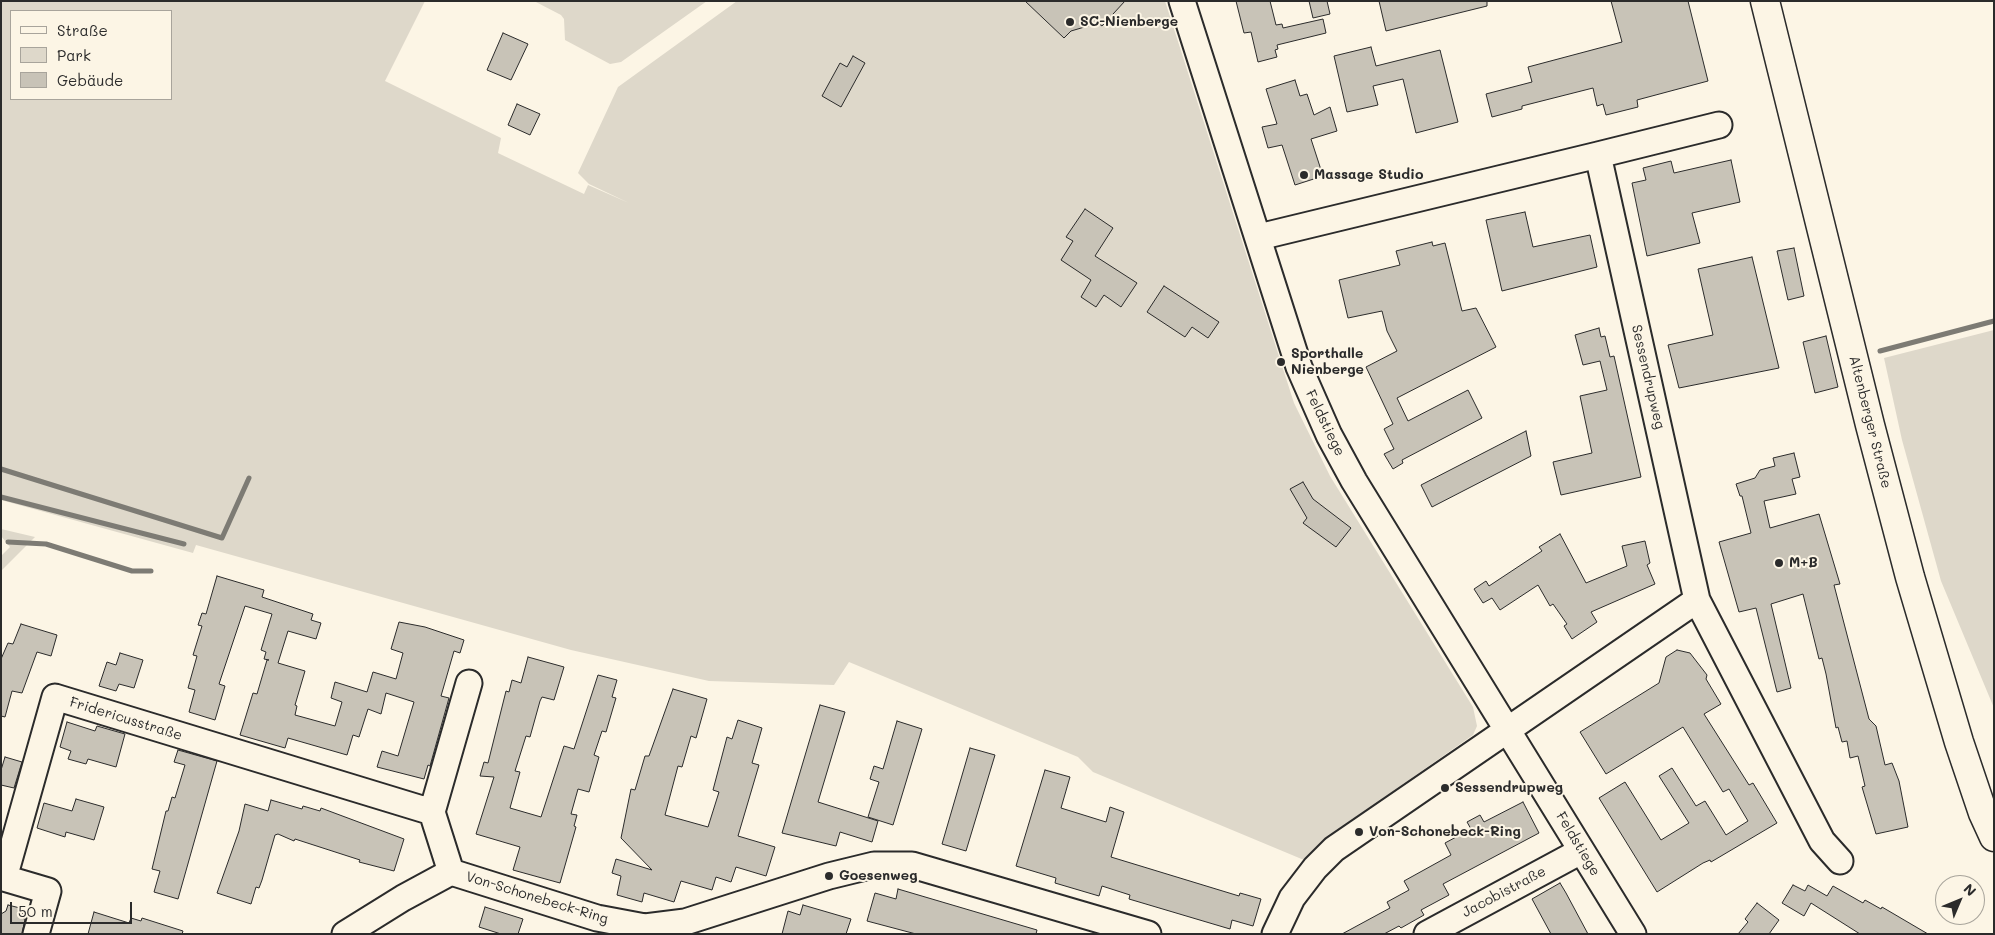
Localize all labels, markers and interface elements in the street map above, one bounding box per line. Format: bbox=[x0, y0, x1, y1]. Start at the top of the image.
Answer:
legend bbox=[10, 10, 172, 100]
place label: SC-Nienberge bbox=[1080, 14, 1178, 30]
marker: SC-Nienberge bbox=[1064, 16, 1076, 28]
text: Straße bbox=[57, 20, 108, 40]
text: Park bbox=[57, 45, 91, 65]
text: Gebäude bbox=[57, 70, 123, 90]
place label: Massage Studio bbox=[1314, 167, 1423, 183]
marker: Massage Studio bbox=[1298, 169, 1310, 181]
street label: Sessendrupweg bbox=[1628, 323, 1668, 431]
place label: Sporthalle Nienberge bbox=[1291, 346, 1364, 378]
street label: Altenberger Straße bbox=[1845, 354, 1895, 490]
marker: Sporthalle Nienberge bbox=[1275, 356, 1287, 368]
street label: Feldstiege bbox=[1302, 387, 1348, 459]
place label: M+B bbox=[1789, 555, 1818, 571]
marker: M+B bbox=[1773, 557, 1785, 569]
street label: Fridericusstraße bbox=[68, 694, 184, 744]
place label: Sessendrupweg bbox=[1455, 780, 1563, 796]
marker: Sessendrupweg bbox=[1439, 782, 1451, 794]
street label: Feldstiege bbox=[1552, 809, 1604, 879]
place label: Von-Schonebeck-Ring bbox=[1369, 824, 1521, 840]
marker: Von-Schonebeck-Ring bbox=[1353, 826, 1365, 838]
street label: Jacobistraße bbox=[1459, 863, 1549, 921]
street label: Von-Schonebeck-Ring bbox=[464, 868, 610, 928]
place label: Goesenweg bbox=[839, 868, 918, 884]
marker: Goesenweg bbox=[823, 870, 835, 882]
north arrow bbox=[1935, 875, 1985, 925]
text: N bbox=[1960, 879, 1981, 900]
scale bar bbox=[12, 892, 135, 924]
text: 50 m bbox=[18, 901, 53, 921]

